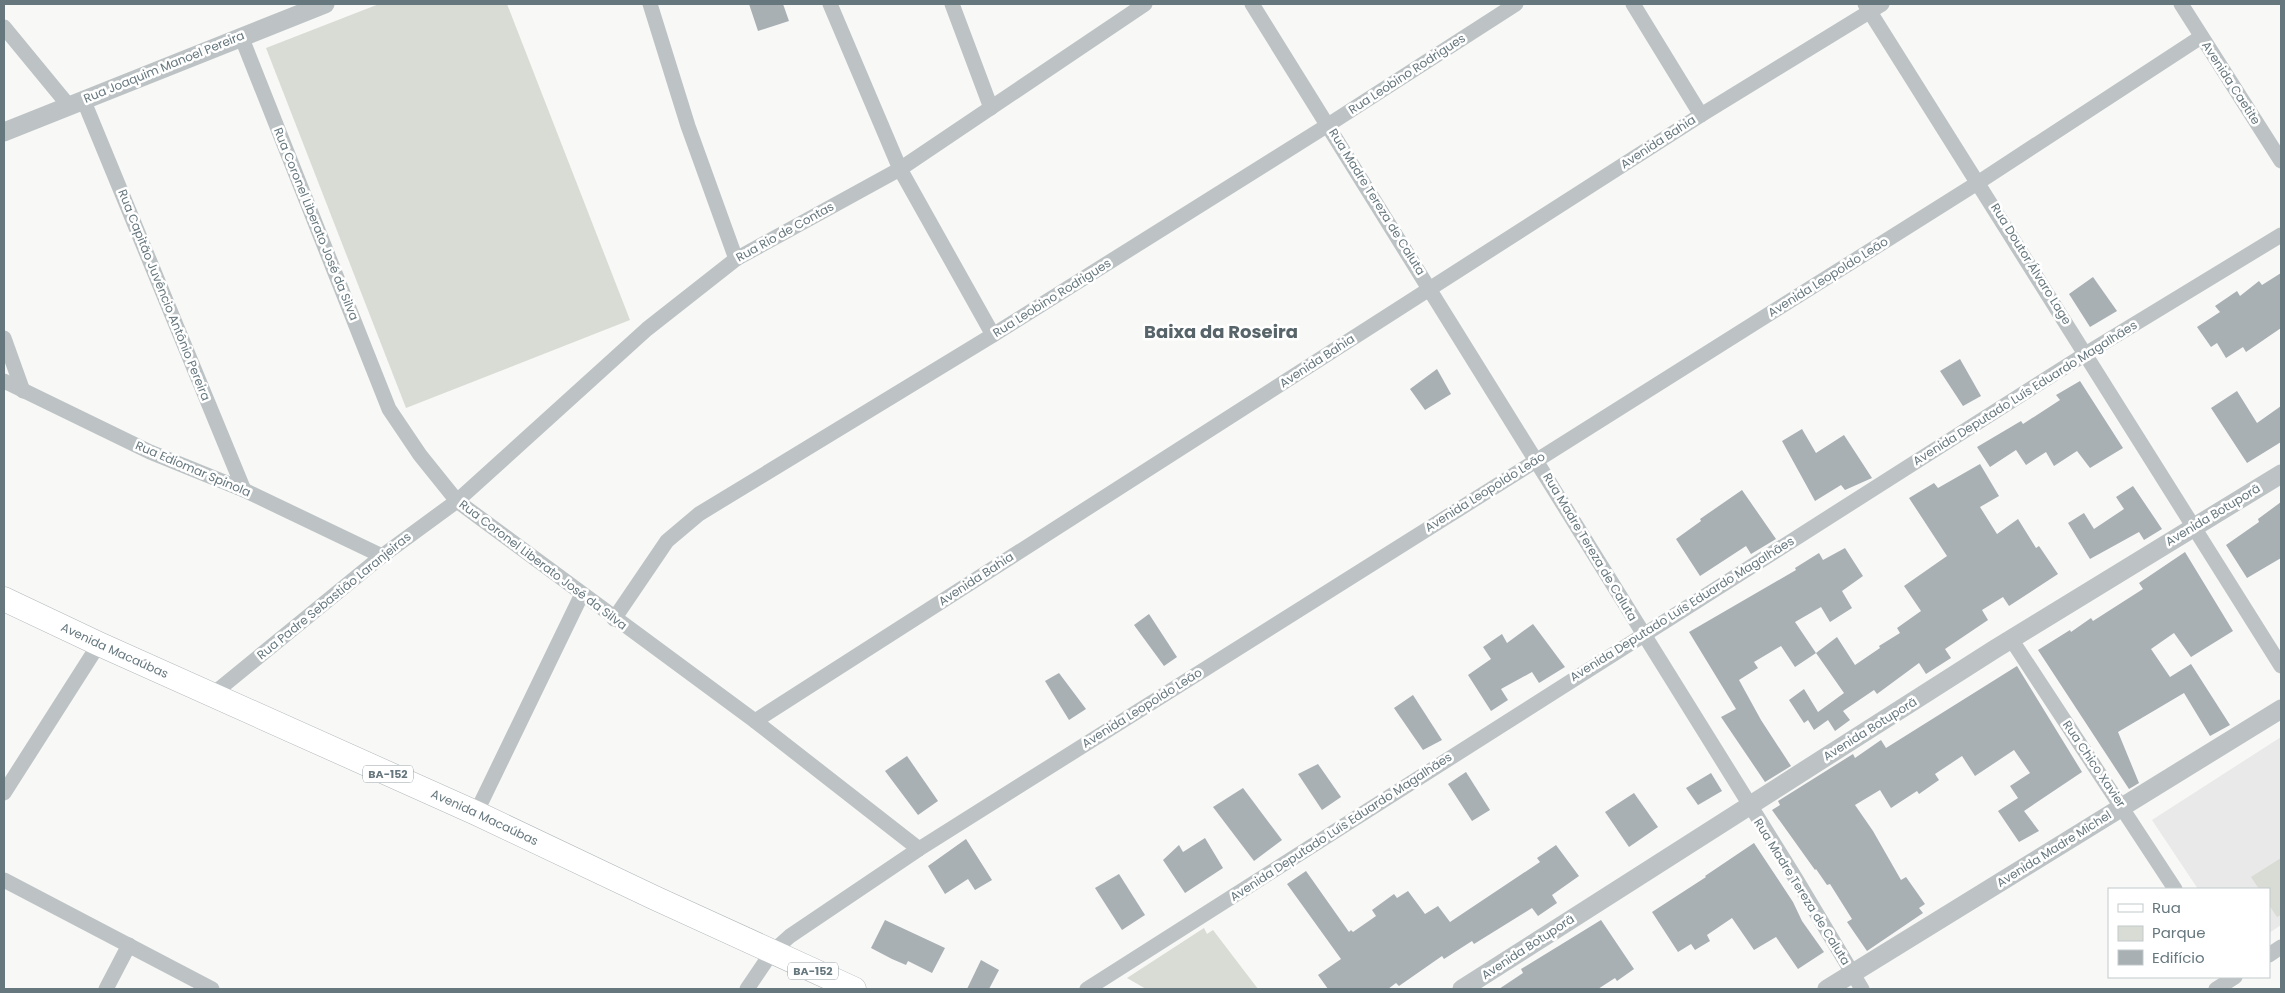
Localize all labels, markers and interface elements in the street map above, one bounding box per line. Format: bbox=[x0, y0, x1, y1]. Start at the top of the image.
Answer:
street label: Rua Joaquim Manoel Pereira bbox=[81, 26, 247, 107]
street label: Rua Leobino Rodrigues bbox=[1345, 29, 1468, 118]
street label: Avenida Caetite bbox=[2198, 38, 2265, 128]
street label: Avenida Bahia bbox=[1617, 111, 1699, 172]
street label: Rua Coronel Liberato José da Silva bbox=[270, 125, 363, 323]
street label: Rua Madre Tereza de Caluta bbox=[1325, 125, 1430, 278]
street label: Rua Capitão Juvêncio Antônio Pereira bbox=[114, 187, 215, 403]
street label: Rua Rio de Contas bbox=[733, 198, 837, 266]
street label: Rua Doutor Álvaro Lage bbox=[1987, 200, 2076, 328]
street label: Avenida Leopoldo Leão bbox=[1764, 232, 1891, 321]
street label: Rua Leobino Rodrigues bbox=[989, 254, 1114, 341]
street label: Avenida Deputado Luís Eduardo Magalhães bbox=[1909, 316, 2140, 469]
district label: Baixa da Roseira bbox=[1144, 319, 1298, 344]
street label: Avenida Bahia bbox=[1276, 330, 1358, 391]
street label: Rua Ediomar Spinola bbox=[133, 437, 254, 501]
street label: Avenida Leopoldo Leão bbox=[1421, 447, 1548, 536]
street label: Rua Madre Tereza de Caluta bbox=[1539, 470, 1641, 624]
street label: Avenida Botuporã bbox=[2162, 480, 2263, 550]
street label: Rua Coronel Liberato José da Silva bbox=[456, 496, 631, 633]
street label: Rua Padre Sebastião Laranjeiras bbox=[253, 528, 414, 663]
street label: Avenida Deputado Luís Eduardo Magalhães bbox=[1566, 532, 1797, 685]
street label: Avenida Bahia bbox=[935, 548, 1017, 609]
street label: Avenida Macaúbas bbox=[58, 618, 171, 682]
street label: Avenida Leopoldo Leão bbox=[1078, 663, 1205, 752]
street label: Avenida Botuporã bbox=[1820, 693, 1920, 764]
street label: Rua Chico Xavier bbox=[2059, 717, 2130, 811]
street label: Avenida Deputado Luís Eduardo Magalhães bbox=[1226, 748, 1455, 905]
road number: BA-152 bbox=[363, 766, 413, 782]
street label: Avenida Macaúbas bbox=[428, 785, 541, 849]
street label: Avenida Madre Michel bbox=[1993, 806, 2115, 891]
street label: Rua Madre Tereza de Caluta bbox=[1750, 815, 1855, 968]
legend bbox=[2108, 888, 2270, 978]
text: Rua bbox=[2152, 897, 2181, 918]
street label: Avenida Botuporã bbox=[1478, 910, 1578, 983]
text: Parque bbox=[2152, 922, 2205, 943]
text: Edifício bbox=[2152, 947, 2205, 968]
road number: BA-152 bbox=[788, 962, 838, 979]

